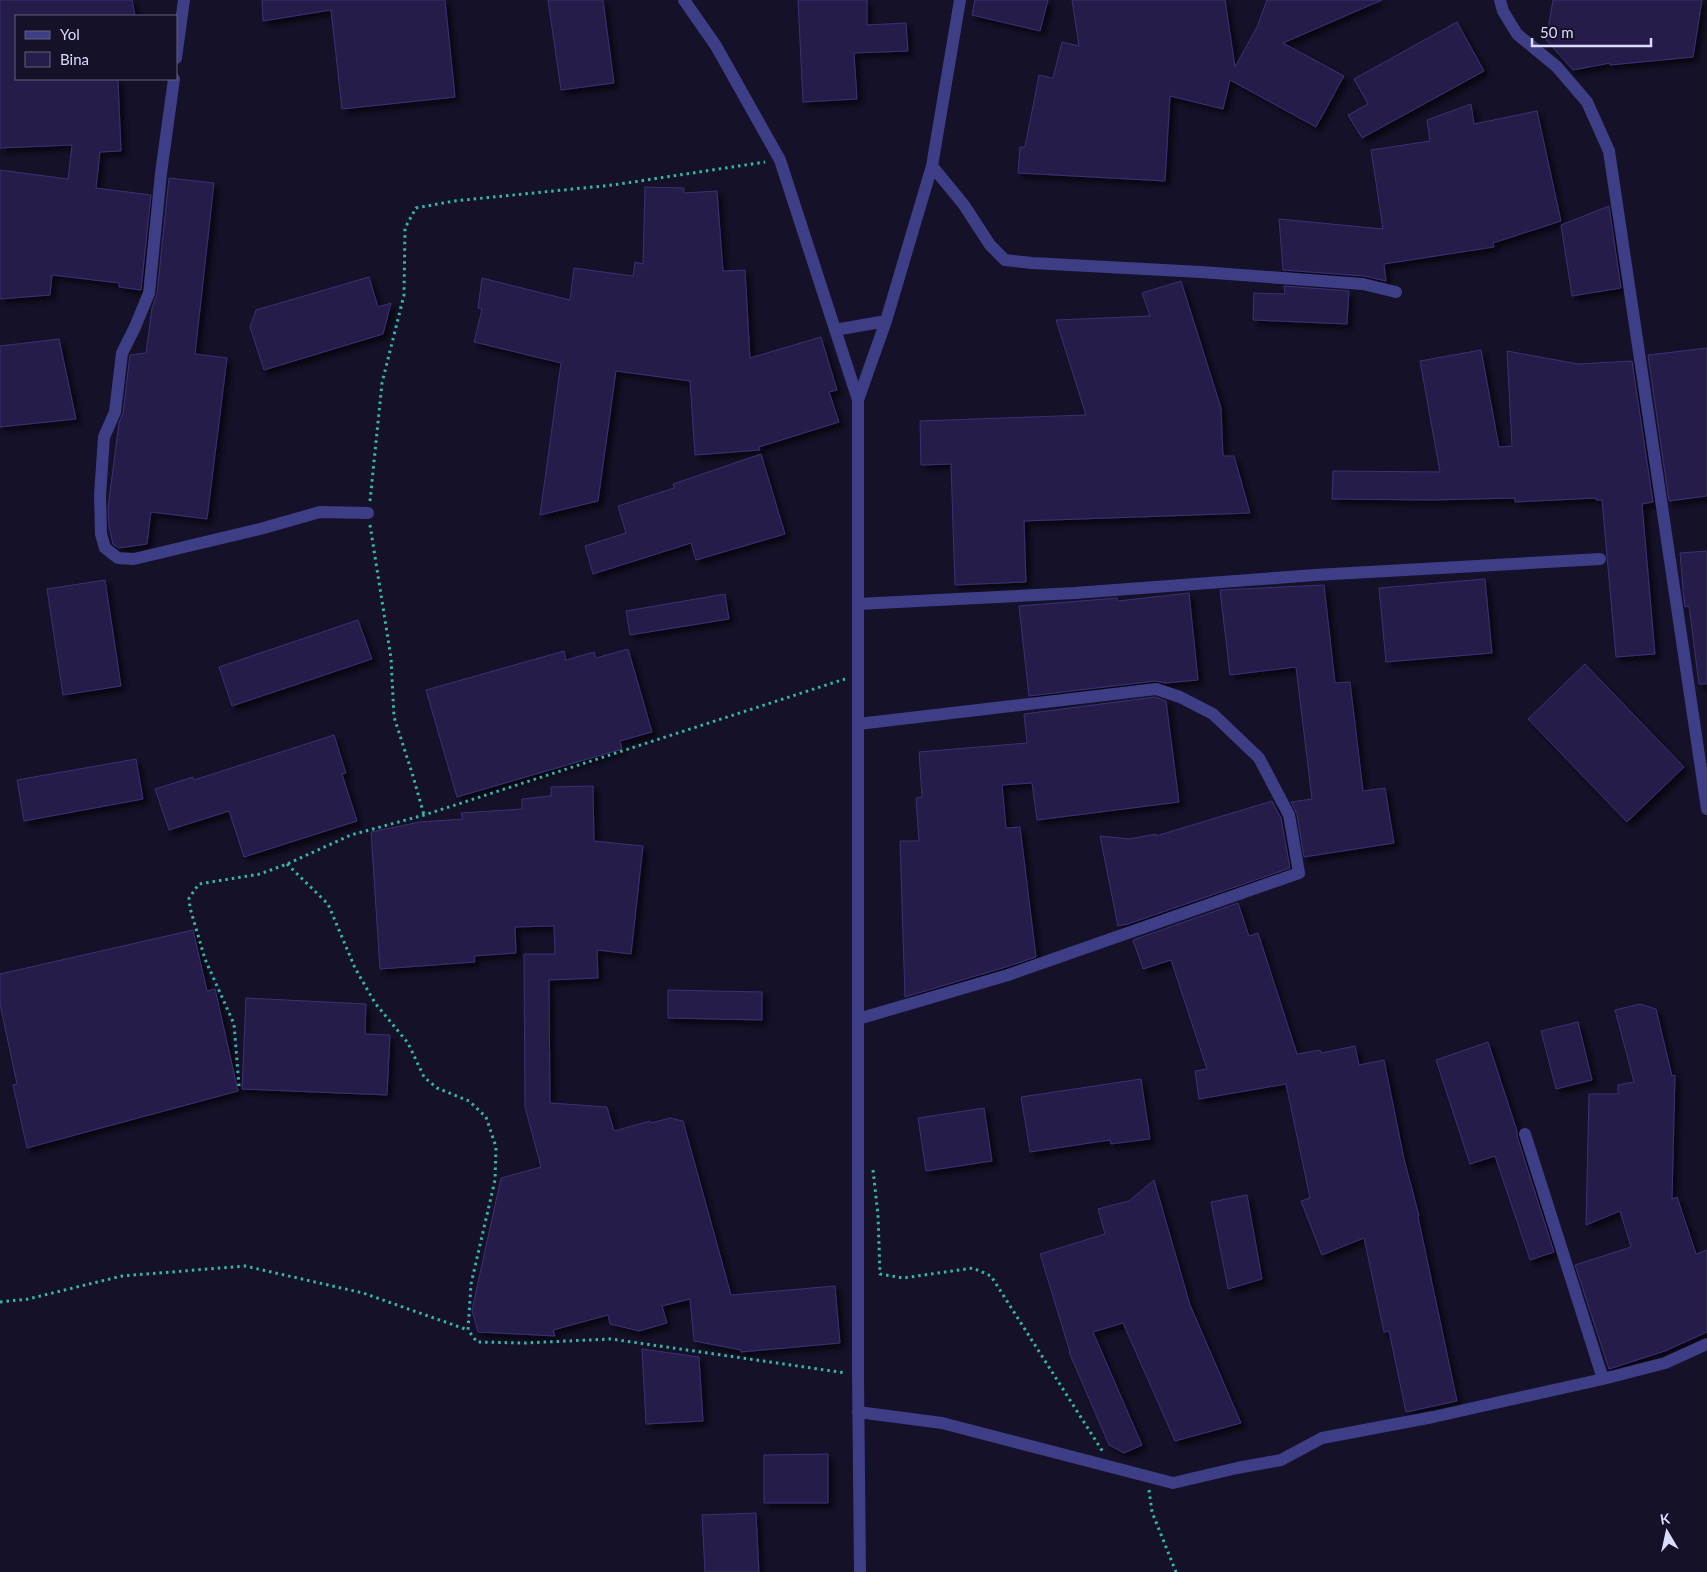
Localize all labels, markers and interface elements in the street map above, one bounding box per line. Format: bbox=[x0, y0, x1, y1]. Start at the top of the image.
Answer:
legend bbox=[15, 15, 178, 80]
scale bar bbox=[1532, 15, 1651, 47]
text: 50 m bbox=[1540, 23, 1574, 41]
text: Yol bbox=[60, 25, 80, 43]
text: Bina bbox=[60, 50, 89, 68]
north arrow bbox=[1642, 1507, 1692, 1557]
text: K bbox=[1659, 1509, 1671, 1528]

